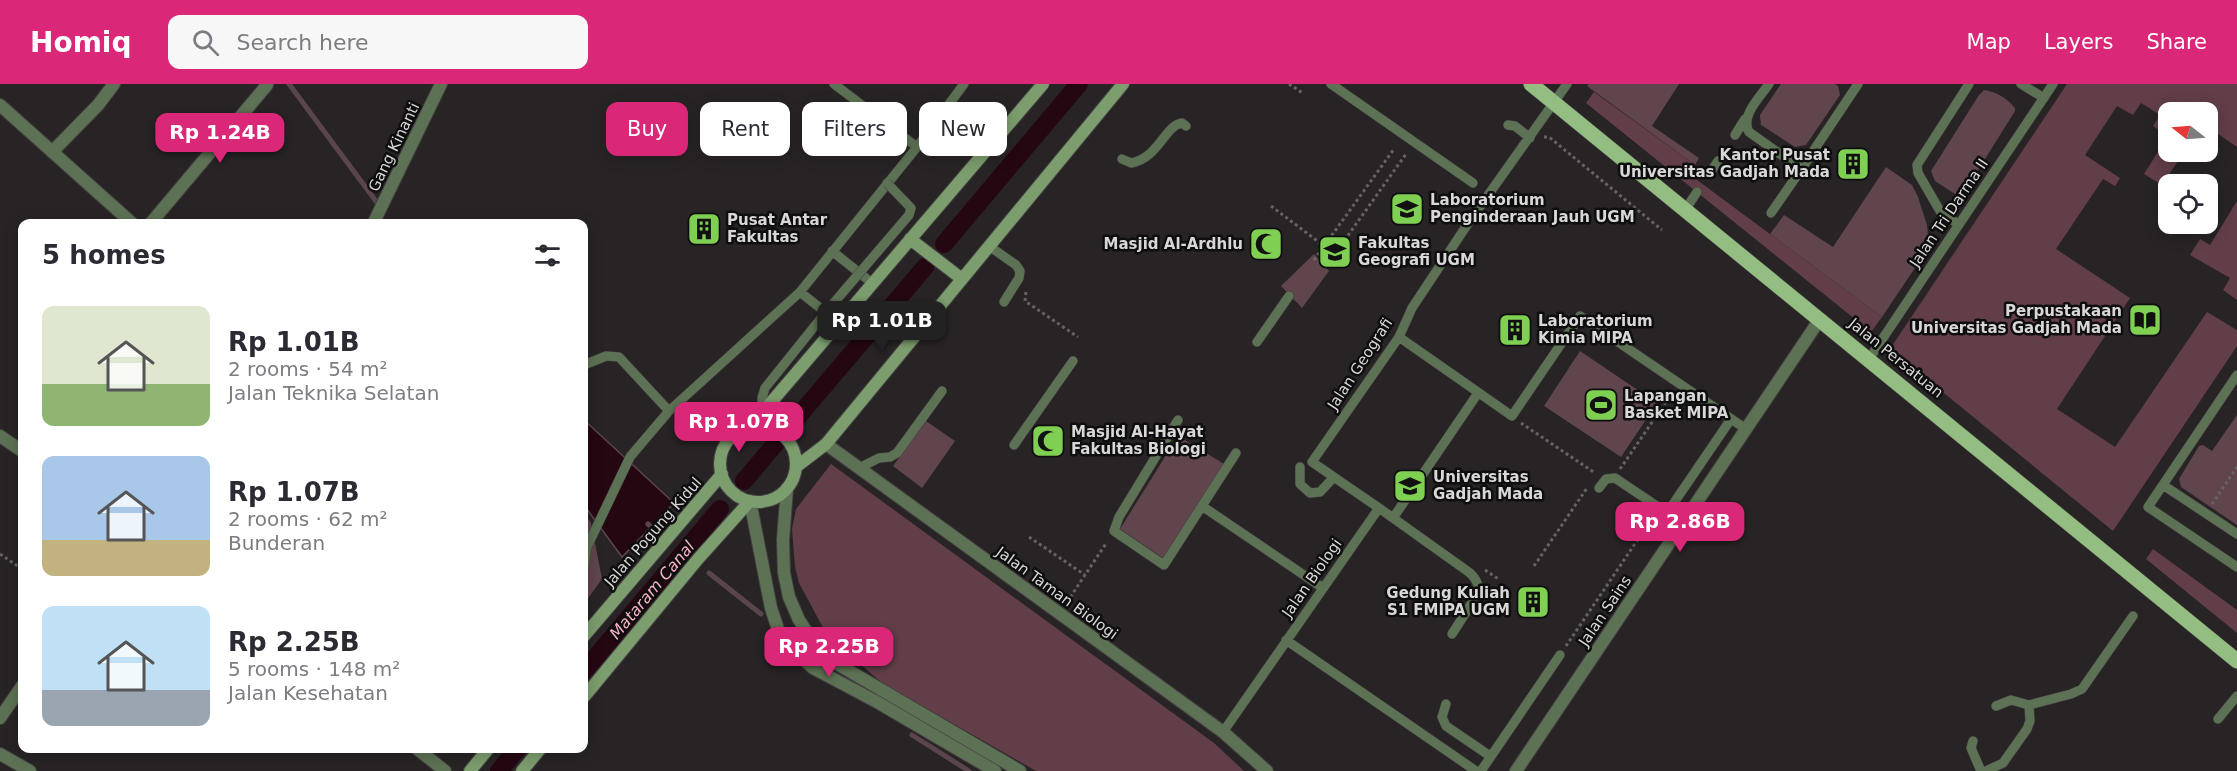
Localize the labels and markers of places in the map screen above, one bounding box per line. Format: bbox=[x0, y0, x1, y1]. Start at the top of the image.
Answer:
pin: Rp 1.24B bbox=[158, 113, 282, 164]
place label: Kantor Pusat Universitas Gadjah Mada bbox=[1619, 146, 1830, 181]
building icon: Kantor Pusat Universitas Gadjah Mada bbox=[1835, 146, 1871, 182]
school or university icon: Laboratorium Penginderaan Jauh UGM bbox=[1389, 191, 1425, 227]
place label: Laboratorium Penginderaan Jauh UGM bbox=[1430, 191, 1635, 226]
building icon: Pusat Antar Fakultas bbox=[686, 211, 722, 247]
place label: Pusat Antar Fakultas bbox=[727, 211, 828, 246]
mosque icon: Masjid Al-Ardhlu bbox=[1248, 226, 1284, 262]
school or university icon: Fakultas Geografi UGM bbox=[1317, 234, 1353, 270]
place label: Fakultas Geografi UGM bbox=[1358, 234, 1475, 269]
place label: Masjid Al-Ardhlu bbox=[1104, 235, 1243, 253]
pin: Rp 1.01B bbox=[820, 301, 944, 352]
place label: Perpustakaan Universitas Gadjah Mada bbox=[1911, 302, 2122, 337]
library icon: Perpustakaan Universitas Gadjah Mada bbox=[2127, 302, 2163, 338]
building icon: Laboratorium Kimia MIPA bbox=[1497, 312, 1533, 348]
place label: Laboratorium Kimia MIPA bbox=[1538, 312, 1653, 347]
sports icon: Lapangan Basket MIPA bbox=[1583, 387, 1619, 423]
place label: Lapangan Basket MIPA bbox=[1624, 387, 1729, 422]
pin: Rp 1.07B bbox=[677, 402, 801, 453]
mosque icon: Masjid Al-Hayat Fakultas Biologi bbox=[1030, 423, 1066, 459]
place label: Masjid Al-Hayat Fakultas Biologi bbox=[1071, 423, 1206, 458]
school or university icon: Universitas Gadjah Mada bbox=[1392, 468, 1428, 504]
place label: Universitas Gadjah Mada bbox=[1433, 468, 1543, 503]
pin: Rp 2.86B bbox=[1618, 502, 1742, 553]
place label: Gedung Kuliah S1 FMIPA UGM bbox=[1386, 584, 1510, 619]
building icon: Gedung Kuliah S1 FMIPA UGM bbox=[1515, 584, 1551, 620]
pin: Rp 2.25B bbox=[767, 627, 891, 678]

